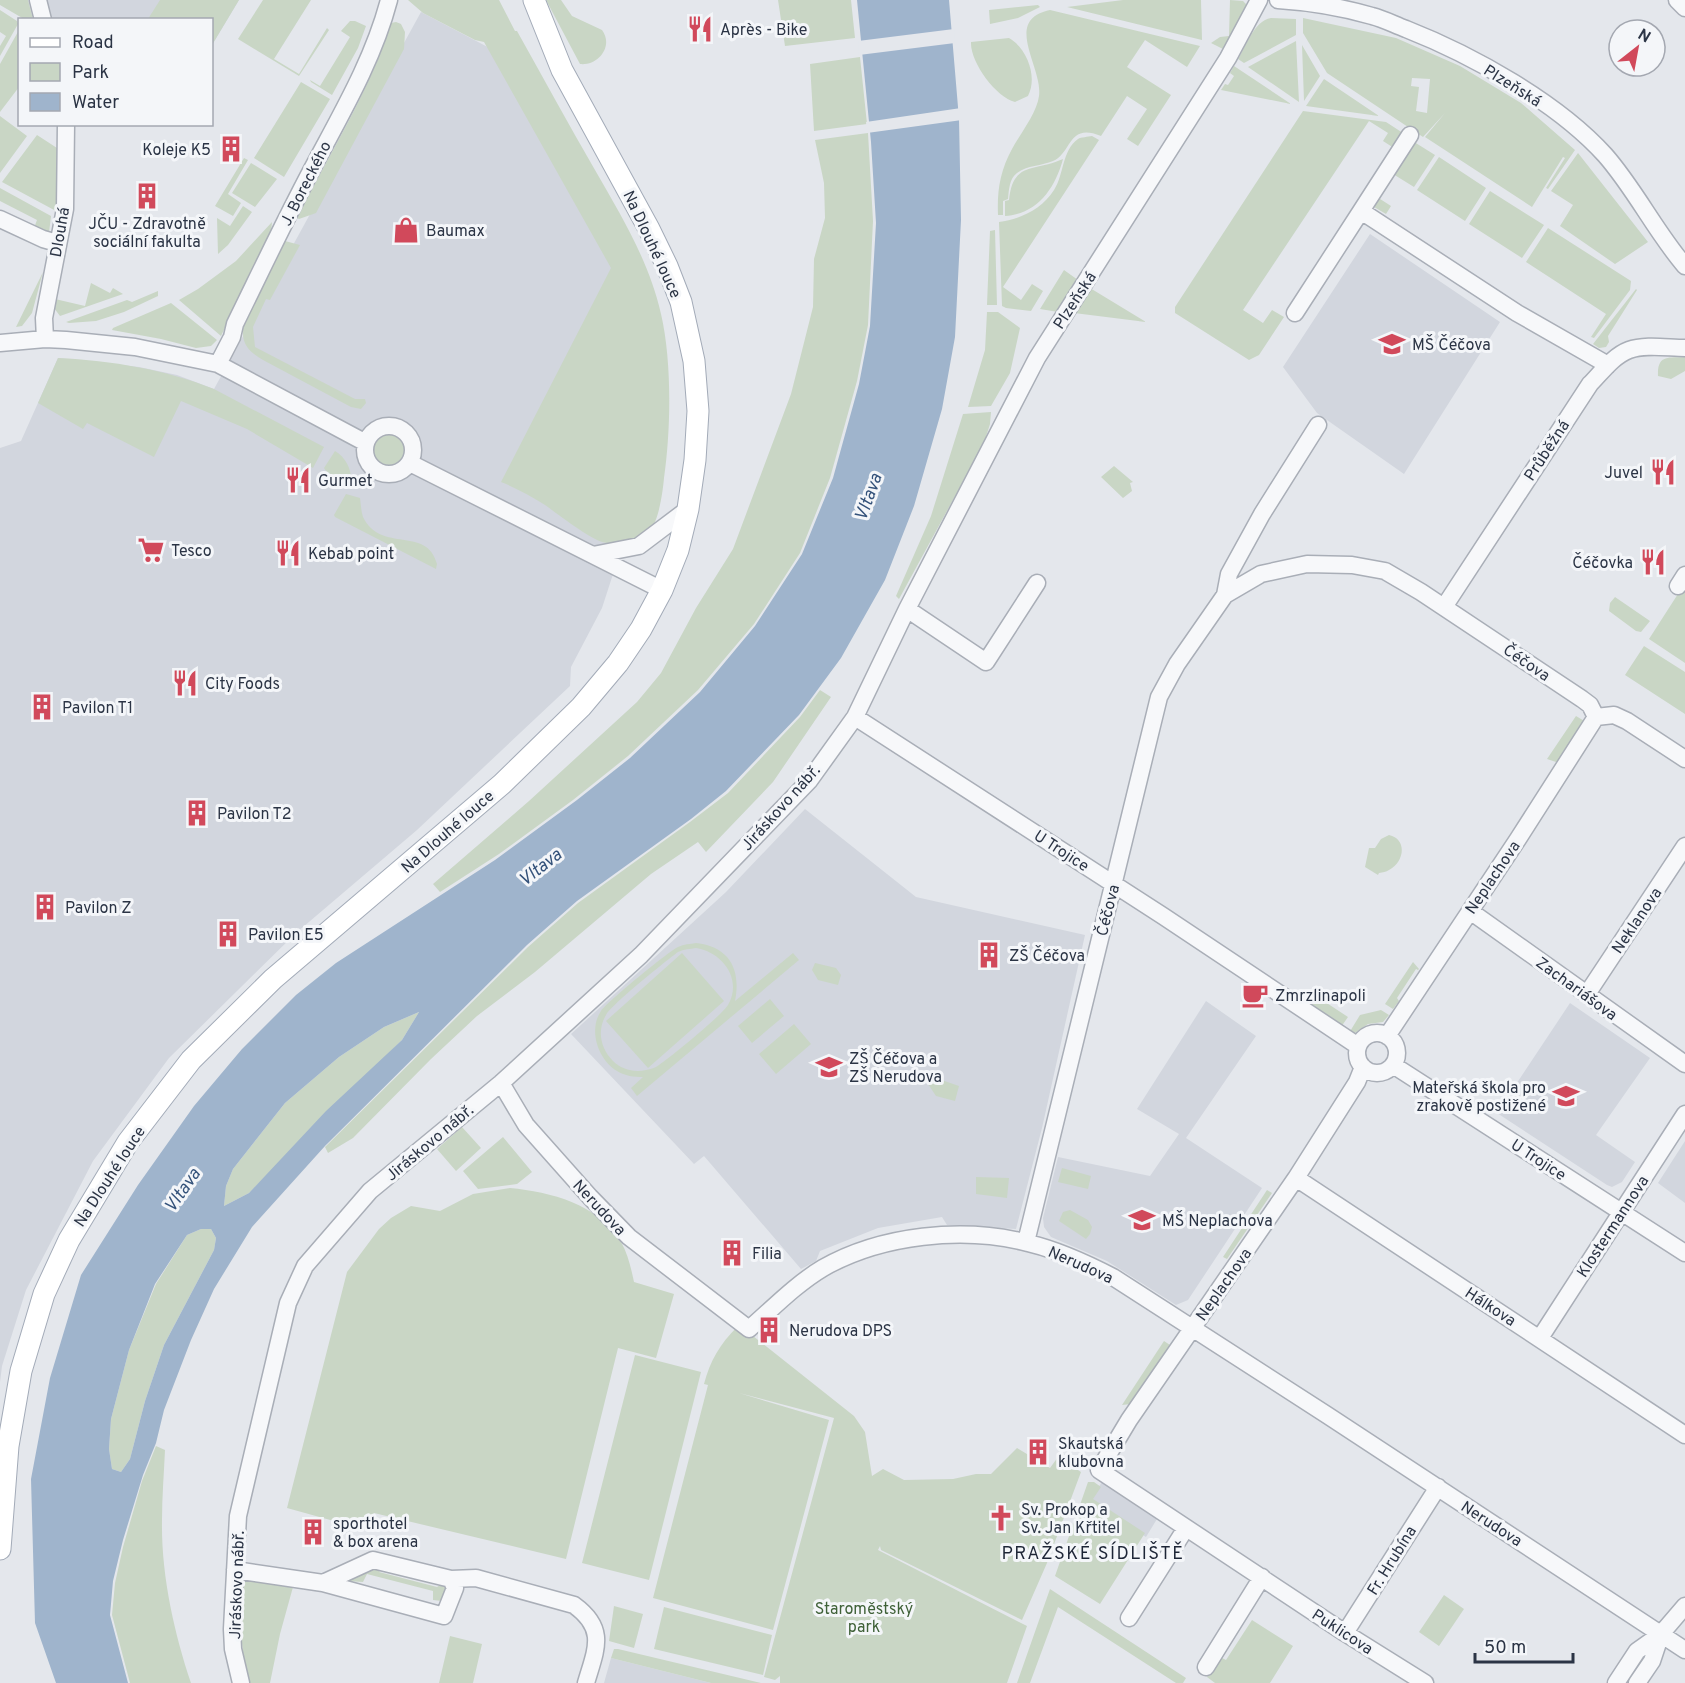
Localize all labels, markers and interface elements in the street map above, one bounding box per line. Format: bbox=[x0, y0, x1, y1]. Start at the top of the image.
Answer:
restaurant icon: Après - Bike bbox=[685, 14, 715, 44]
legend bbox=[18, 18, 213, 126]
north arrow bbox=[1607, 18, 1667, 78]
place label: Après - Bike bbox=[720, 21, 807, 41]
text: N bbox=[1634, 25, 1654, 48]
text: Road bbox=[72, 32, 114, 55]
street label: Plzeňská bbox=[1479, 61, 1545, 112]
text: Park bbox=[72, 62, 109, 85]
text: Water bbox=[72, 92, 119, 115]
building icon: Koleje K5 bbox=[216, 134, 246, 164]
street label: J. Boreckého bbox=[277, 138, 337, 230]
place label: Koleje K5 bbox=[142, 141, 211, 161]
building icon: JČU - Zdravotně sociální fakulta bbox=[132, 181, 162, 211]
street label: Na Dlouhé louce bbox=[618, 188, 685, 302]
street label: Dlouhá bbox=[47, 206, 75, 259]
place label: JČU - Zdravotně sociální fakulta bbox=[88, 213, 206, 253]
shop icon: Baumax bbox=[391, 215, 421, 245]
place label: Baumax bbox=[426, 222, 485, 242]
street label: Plzeňská bbox=[1050, 269, 1102, 334]
school or university icon: MŠ Čéčova bbox=[1377, 329, 1407, 359]
place label: MŠ Čéčova bbox=[1412, 334, 1491, 356]
street label: Průběžná bbox=[1521, 417, 1575, 485]
restaurant icon: Juvel bbox=[1648, 457, 1678, 487]
place label: Juvel bbox=[1604, 464, 1643, 484]
restaurant icon: Gurmet bbox=[283, 465, 313, 495]
water label: Vltava bbox=[850, 470, 889, 524]
place label: Gurmet bbox=[318, 472, 373, 492]
supermarket icon: Tesco bbox=[136, 535, 166, 565]
restaurant icon: Kebab point bbox=[273, 538, 303, 568]
place label: Tesco bbox=[171, 542, 212, 562]
place label: Kebab point bbox=[308, 545, 394, 565]
restaurant icon: Čéčovka bbox=[1638, 547, 1668, 577]
place label: Čéčovka bbox=[1572, 552, 1633, 574]
street label: Čéčova bbox=[1499, 639, 1554, 687]
restaurant icon: City Foods bbox=[170, 668, 200, 698]
place label: City Foods bbox=[205, 675, 280, 695]
building icon: Pavilon T1 bbox=[27, 692, 57, 722]
place label: Pavilon T1 bbox=[62, 699, 133, 719]
street label: Jiráskovo nábř. bbox=[738, 761, 825, 855]
street label: Na Dlouhé louce bbox=[398, 787, 499, 878]
building icon: Pavilon T2 bbox=[182, 798, 212, 828]
place label: Pavilon T2 bbox=[217, 805, 291, 825]
street label: U Trojice bbox=[1030, 826, 1092, 877]
street label: Neplachova bbox=[1462, 838, 1526, 919]
water label: Vltava bbox=[515, 844, 568, 892]
street label: Čéčova bbox=[1091, 882, 1125, 938]
street label: Neklanova bbox=[1608, 884, 1667, 958]
building icon: Pavilon Z bbox=[30, 892, 60, 922]
place label: Pavilon Z bbox=[65, 899, 132, 919]
building icon: Pavilon E5 bbox=[213, 919, 243, 949]
place label: Pavilon E5 bbox=[248, 926, 324, 946]
building icon: ZŠ Čéčova bbox=[974, 940, 1004, 970]
place label: ZŠ Čéčova bbox=[1009, 945, 1085, 967]
street label: Zachariášova bbox=[1531, 953, 1620, 1026]
cafe icon: Zmrzlinapoli bbox=[1240, 980, 1270, 1010]
place label: Zmrzlinapoli bbox=[1275, 987, 1366, 1007]
place label: ZŠ Čéčova a ZŠ Nerudova bbox=[849, 1048, 942, 1088]
school or university icon: ZŠ Čéčova a ZŠ Nerudova bbox=[814, 1052, 844, 1082]
place label: Mateřská škola pro zrakově postižené bbox=[1412, 1079, 1546, 1117]
school or university icon: Mateřská škola pro zrakově postižené bbox=[1551, 1081, 1581, 1111]
street label: Jiráskovo nábř. bbox=[382, 1101, 478, 1186]
street label: Na Dlouhé louce bbox=[71, 1123, 151, 1231]
street label: U Trojice bbox=[1507, 1135, 1569, 1186]
water label: Vltava bbox=[160, 1164, 207, 1217]
street label: Klostermannova bbox=[1573, 1172, 1654, 1282]
street label: Nerudova bbox=[568, 1176, 629, 1241]
school or university icon: MŠ Neplachova bbox=[1127, 1205, 1157, 1235]
place label: MŠ Neplachova bbox=[1162, 1210, 1273, 1232]
building icon: Filia bbox=[717, 1238, 747, 1268]
street label: Nerudova bbox=[1044, 1243, 1116, 1289]
place label: Filia bbox=[752, 1245, 782, 1265]
street label: Neplachova bbox=[1192, 1245, 1257, 1325]
street label: Hálkova bbox=[1461, 1284, 1519, 1332]
building icon: Nerudova DPS bbox=[754, 1315, 784, 1345]
place label: Nerudova DPS bbox=[789, 1322, 892, 1342]
place label: Skautská klubovna bbox=[1058, 1435, 1124, 1473]
building icon: Skautská klubovna bbox=[1023, 1437, 1053, 1467]
street label: Nerudova bbox=[1456, 1497, 1525, 1552]
place label: Sv. Prokop a Sv. Jan Křtitel bbox=[1021, 1501, 1120, 1539]
church icon: Sv. Prokop a Sv. Jan Křtitel bbox=[986, 1503, 1016, 1533]
place label: sporthotel & box arena bbox=[333, 1515, 418, 1553]
building icon: sporthotel & box arena bbox=[298, 1517, 328, 1547]
street label: Fr. Hrubína bbox=[1364, 1523, 1422, 1599]
street label: Jiráskovo nábř. bbox=[226, 1530, 250, 1640]
district label: PRAŽSKÉ SÍDLIŠTĚ bbox=[1001, 1541, 1185, 1566]
park label: Staroměstský park bbox=[815, 1600, 913, 1638]
street label: Puklicova bbox=[1308, 1606, 1376, 1660]
scale bar bbox=[1475, 1626, 1572, 1664]
text: 50 m bbox=[1484, 1637, 1526, 1660]

